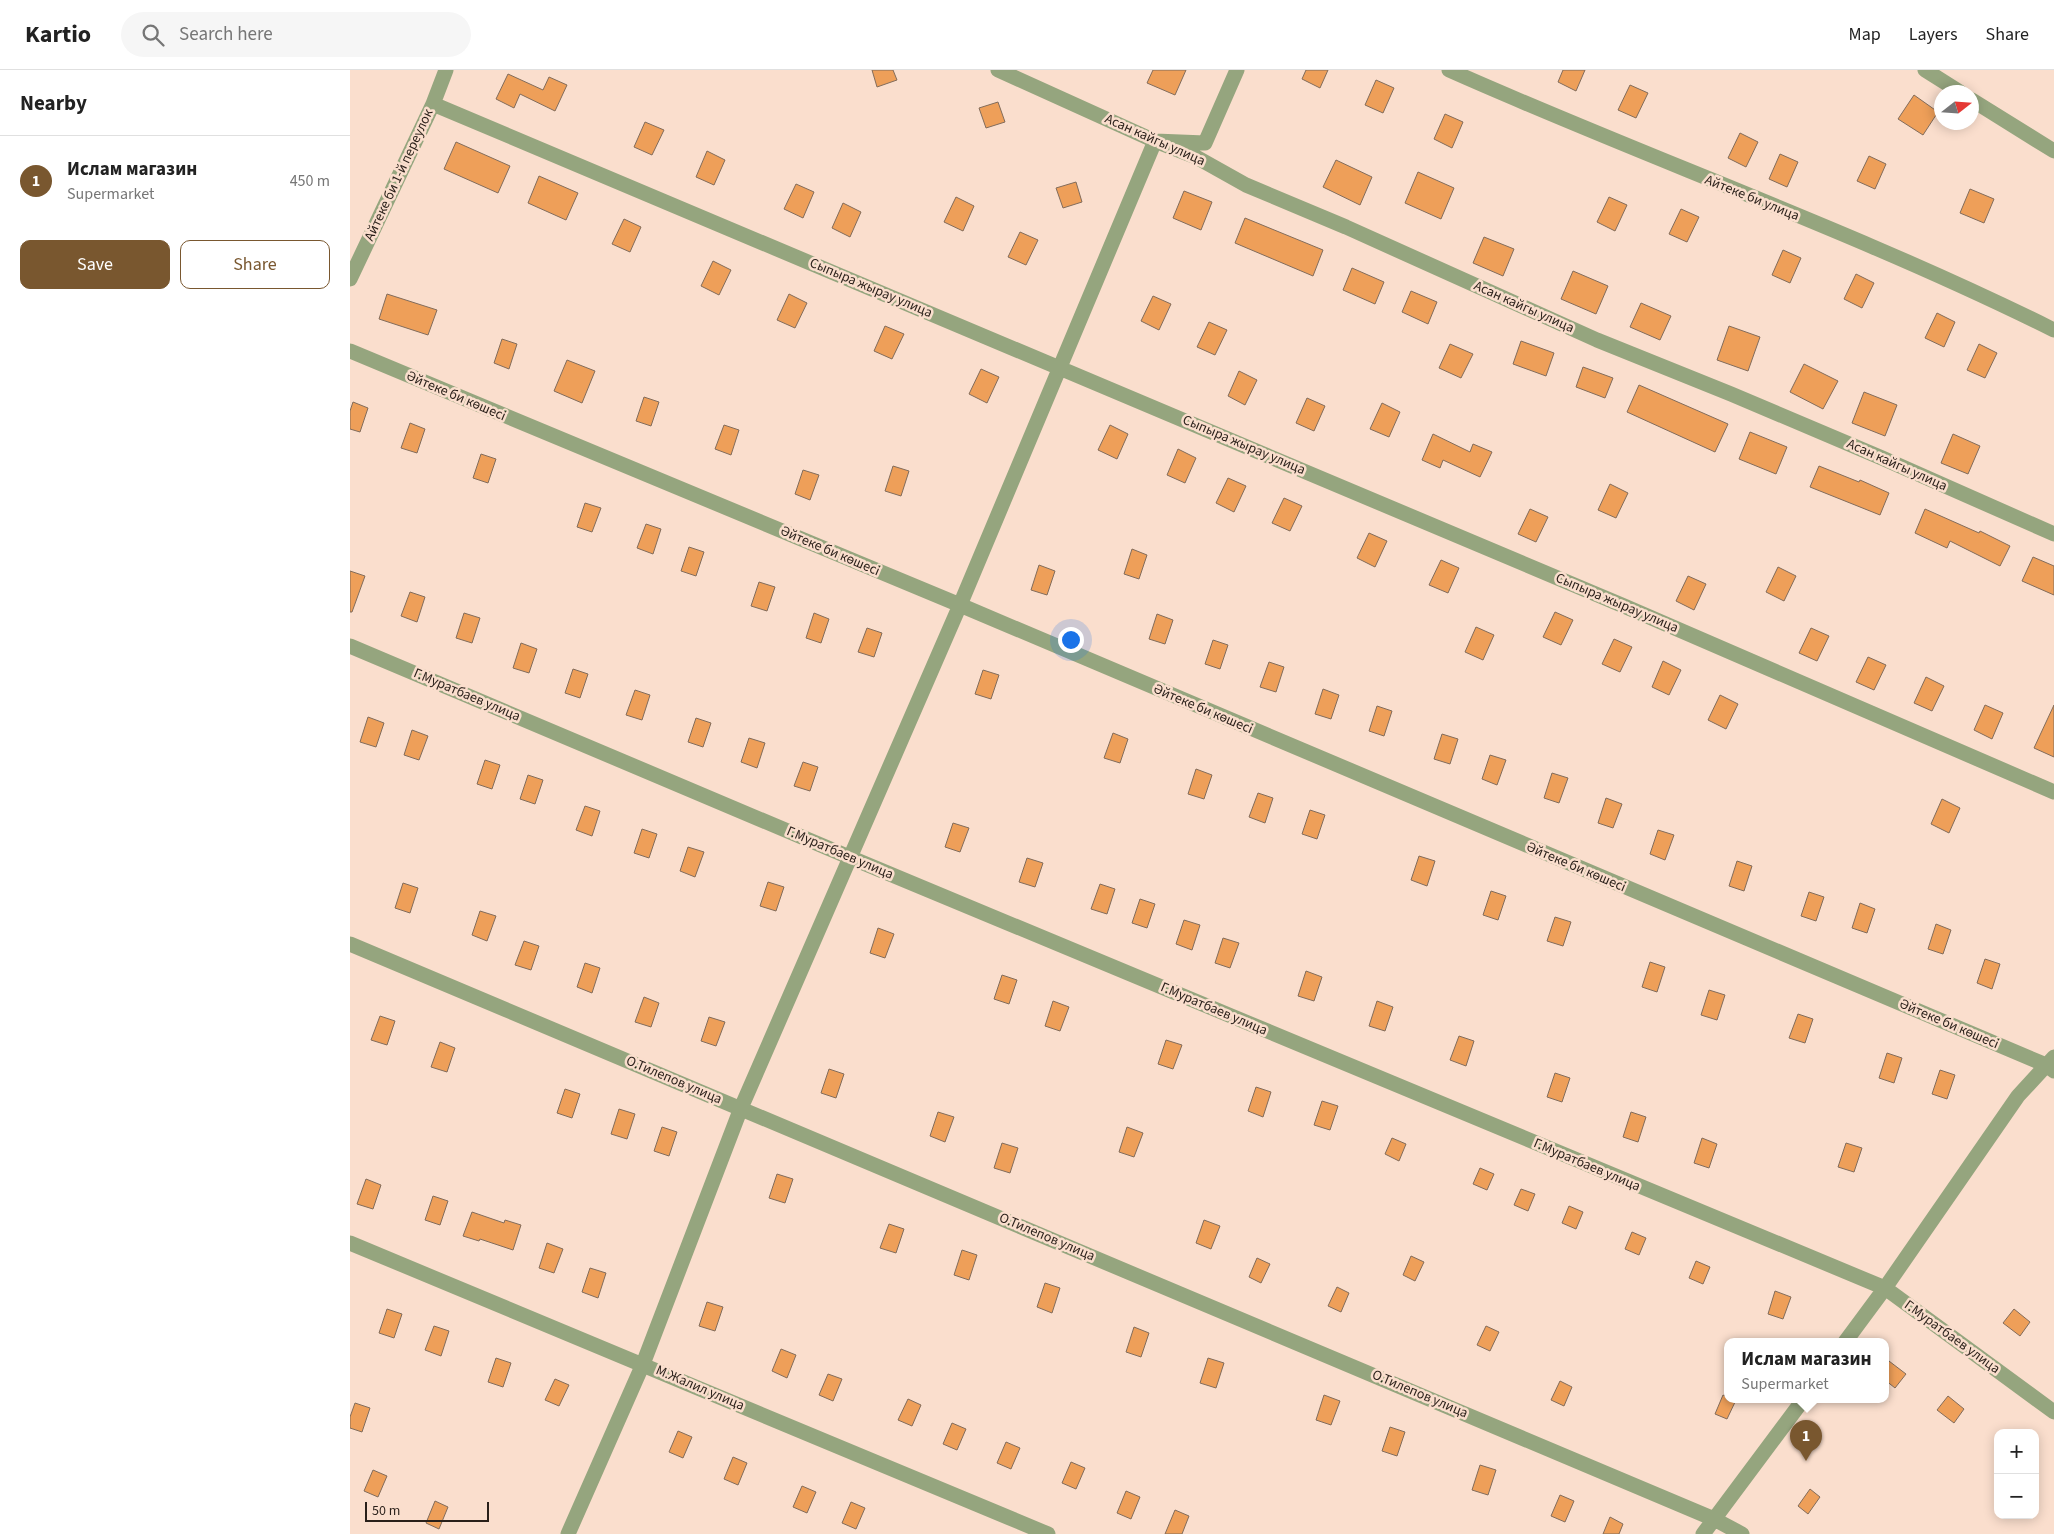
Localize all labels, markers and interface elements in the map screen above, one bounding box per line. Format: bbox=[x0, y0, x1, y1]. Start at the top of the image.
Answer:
search box bbox=[121, 12, 471, 57]
text: Kartio bbox=[25, 17, 91, 52]
icon: search bbox=[139, 21, 167, 49]
text: Search here bbox=[179, 21, 273, 48]
text: Map bbox=[1849, 22, 1881, 47]
text: Layers bbox=[1909, 22, 1958, 47]
text: Share bbox=[1986, 22, 2029, 47]
north arrow bbox=[1934, 85, 1979, 130]
text: Nearby bbox=[20, 88, 87, 118]
street label: Айтеке би 1-й переулок bbox=[360, 106, 438, 244]
street label: Асан кайгы улица bbox=[1102, 109, 1208, 171]
text: Ислам магазин bbox=[67, 156, 197, 183]
text: 1 bbox=[32, 170, 40, 192]
text: 450 m bbox=[290, 170, 330, 192]
street label: Айтеке би улица bbox=[1702, 170, 1802, 226]
text: Supermarket bbox=[67, 183, 154, 205]
button: Save bbox=[20, 240, 170, 289]
button: Share bbox=[180, 240, 330, 289]
street label: Сыпыра жырау улица bbox=[806, 253, 936, 323]
street label: Асан кайгы улица bbox=[1471, 276, 1577, 338]
street label: Әйтеке би көшесі bbox=[403, 366, 509, 426]
street label: Сыпыра жырау улица bbox=[1179, 410, 1309, 480]
street label: Асан кайгы улица bbox=[1844, 434, 1950, 496]
street label: Әйтеке би көшесі bbox=[777, 521, 883, 581]
street label: Сыпыра жырау улица bbox=[1552, 568, 1682, 638]
your location bbox=[1058, 627, 1084, 653]
street label: Г.Муратбаев улица bbox=[410, 663, 524, 727]
street label: Әйтеке би көшесі bbox=[1150, 679, 1256, 739]
street label: Г.Муратбаев улица bbox=[783, 821, 897, 885]
street label: Әйтеке би көшесі bbox=[1523, 837, 1629, 897]
street label: Г.Муратбаев улица bbox=[1157, 977, 1271, 1041]
street label: Әйтеке би көшесі bbox=[1896, 994, 2002, 1054]
street label: О.Тилепов улица bbox=[623, 1051, 725, 1109]
street label: Г.Муратбаев улица bbox=[1530, 1133, 1644, 1197]
street label: О.Тилепов улица bbox=[996, 1208, 1098, 1266]
street label: Г.Муратбаев улица bbox=[1900, 1295, 2004, 1379]
popup bbox=[1724, 1338, 1889, 1403]
text: Ислам магазин bbox=[1741, 1346, 1872, 1373]
street label: М.Жалил улица bbox=[653, 1360, 747, 1416]
street label: О.Тилепов улица bbox=[1369, 1365, 1471, 1423]
text: Supermarket bbox=[1741, 1373, 1829, 1395]
pin: 1 bbox=[1790, 1420, 1822, 1461]
map controls bbox=[1994, 1429, 2039, 1519]
button: + bbox=[1994, 1429, 2039, 1474]
button: − bbox=[1994, 1474, 2039, 1519]
scale bar bbox=[365, 1499, 489, 1522]
text: 50 m bbox=[372, 1501, 400, 1521]

